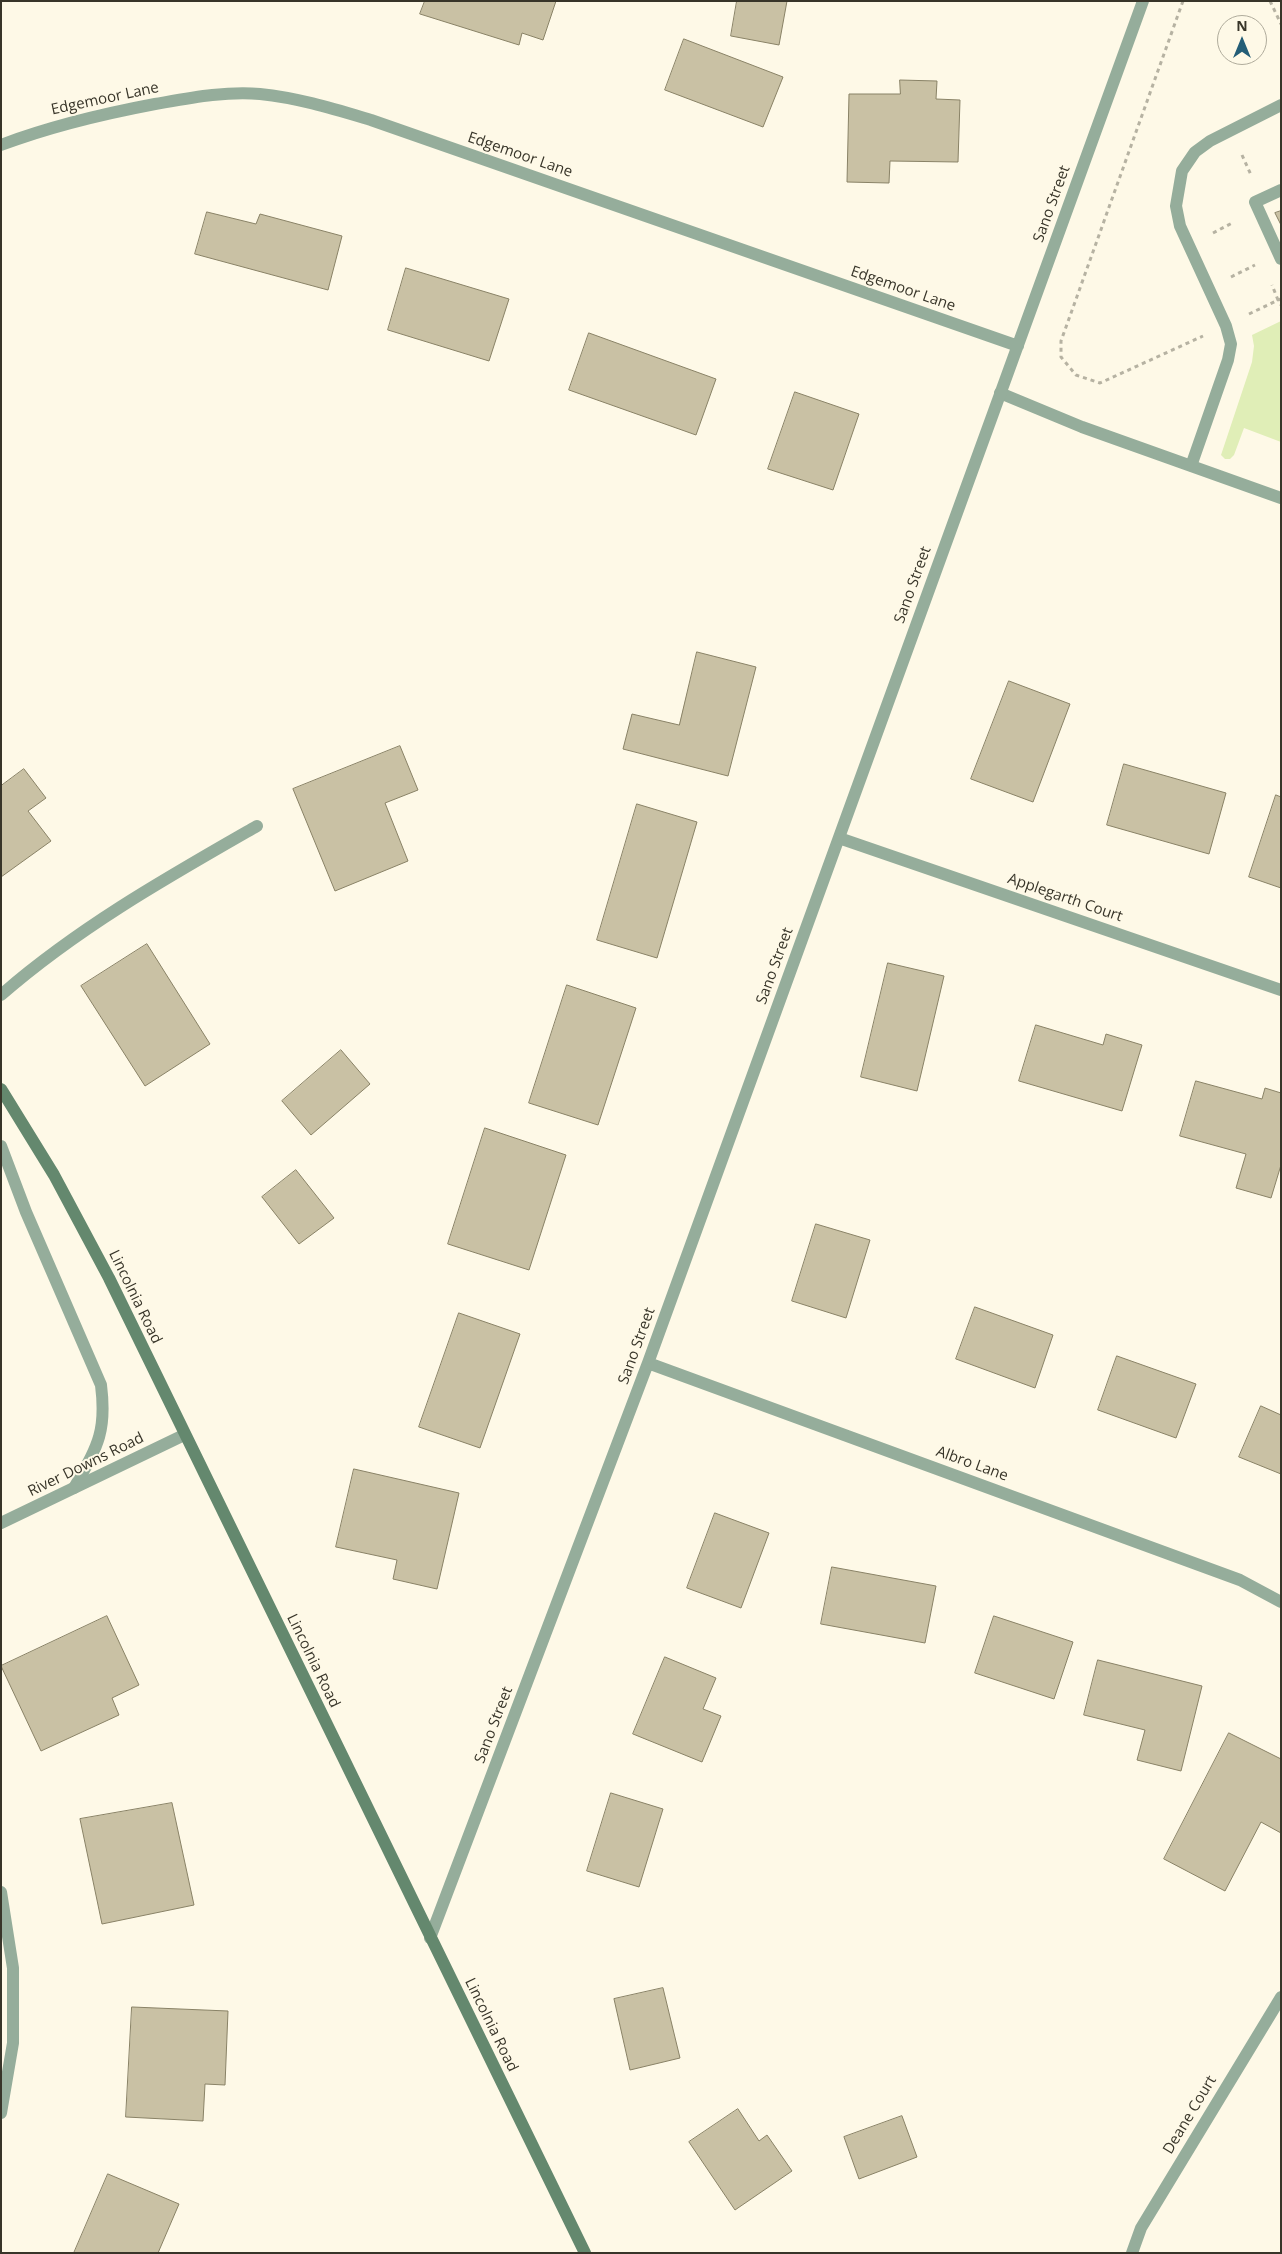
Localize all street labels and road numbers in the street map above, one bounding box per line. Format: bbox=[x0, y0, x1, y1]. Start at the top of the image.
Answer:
street label: Edgemoor Lane bbox=[49, 79, 161, 119]
street label: Edgemoor Lane bbox=[465, 129, 575, 181]
street label: Sano Street bbox=[1030, 163, 1074, 245]
street label: Edgemoor Lane bbox=[848, 263, 958, 315]
street label: Sano Street bbox=[891, 544, 935, 626]
street label: Applegarth Court bbox=[1005, 870, 1125, 926]
street label: Sano Street bbox=[753, 925, 797, 1007]
street label: Lincolnia Road bbox=[105, 1247, 165, 1347]
street label: Sano Street bbox=[615, 1305, 659, 1387]
street label: River Downs Road bbox=[25, 1429, 147, 1501]
street label: Albro Lane bbox=[934, 1443, 1010, 1485]
street label: Lincolnia Road bbox=[283, 1611, 343, 1711]
street label: Sano Street bbox=[471, 1684, 517, 1766]
street label: Lincolnia Road bbox=[461, 1975, 521, 2075]
street label: Deane Court bbox=[1160, 2073, 1220, 2157]

